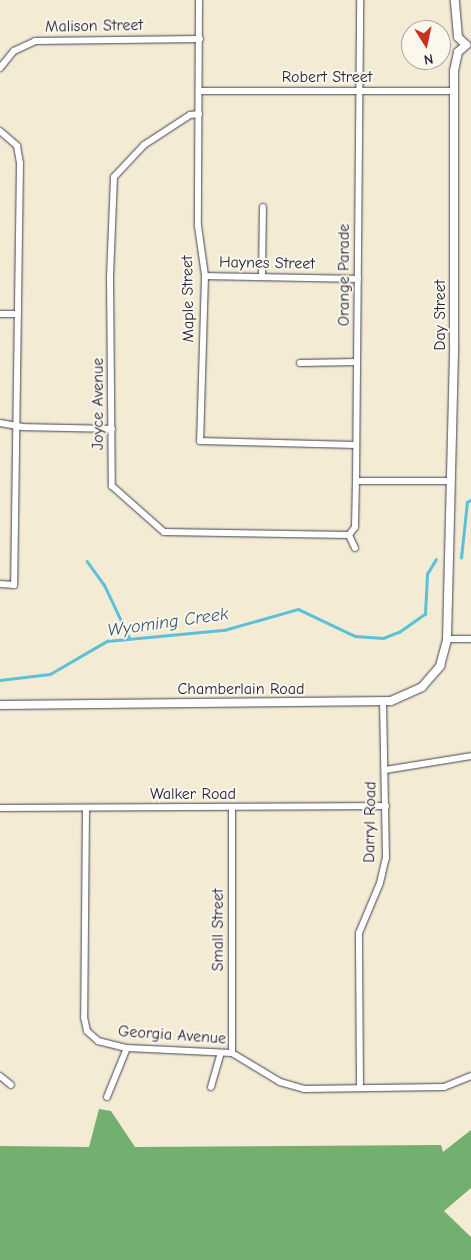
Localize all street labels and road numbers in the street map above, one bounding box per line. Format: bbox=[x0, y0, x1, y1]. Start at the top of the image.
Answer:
street label: Malison Street bbox=[45, 16, 143, 36]
street label: Robert Street bbox=[282, 67, 372, 87]
street label: Orange Parade bbox=[334, 224, 354, 326]
street label: Haynes Street bbox=[219, 253, 315, 273]
street label: Maple Street bbox=[178, 255, 198, 343]
street label: Day Street bbox=[430, 280, 450, 350]
street label: Joyce Avenue bbox=[88, 358, 108, 450]
street label: Chamberlain Road bbox=[178, 679, 304, 699]
street label: Darryl Road bbox=[360, 781, 380, 863]
street label: Walker Road bbox=[150, 784, 236, 804]
street label: Small Street bbox=[208, 889, 228, 971]
street label: Georgia Avenue bbox=[117, 1022, 227, 1048]

